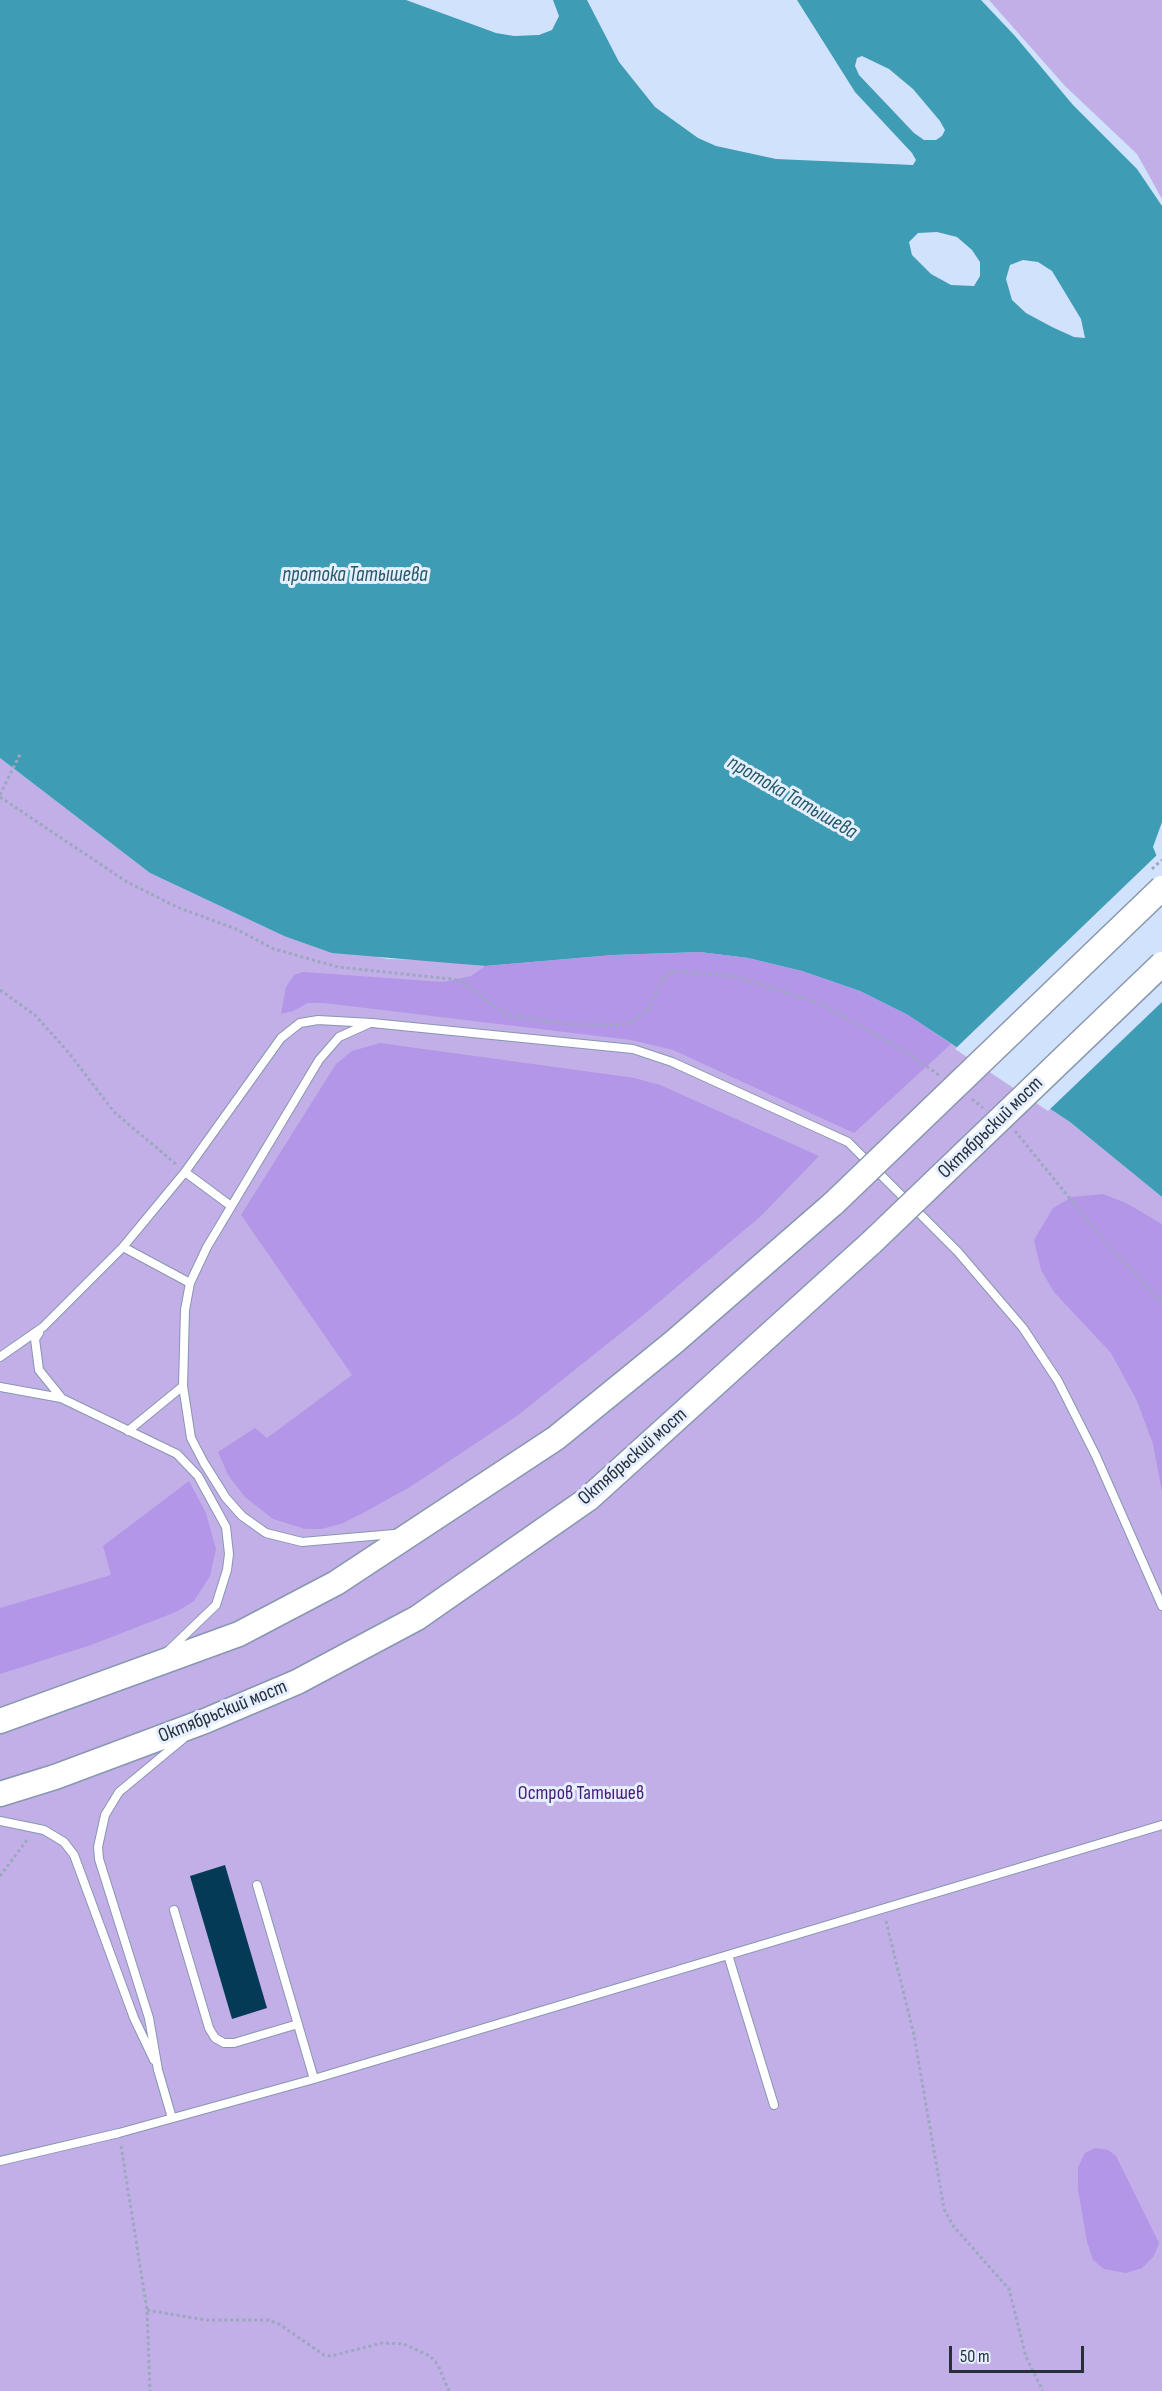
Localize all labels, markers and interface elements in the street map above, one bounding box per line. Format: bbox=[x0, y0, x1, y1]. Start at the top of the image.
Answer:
water label: протока Татышева bbox=[282, 563, 428, 589]
water label: протока Татышева bbox=[723, 751, 861, 845]
street label: Октябрьский мост bbox=[934, 1072, 1048, 1184]
street label: Октябрьский мост bbox=[574, 1403, 692, 1511]
street label: Октябрьский мост bbox=[155, 1675, 291, 1749]
park label: Остров Татышев bbox=[518, 1782, 644, 1806]
scale bar bbox=[952, 2334, 1087, 2372]
text: 50 m bbox=[960, 2346, 990, 2367]

